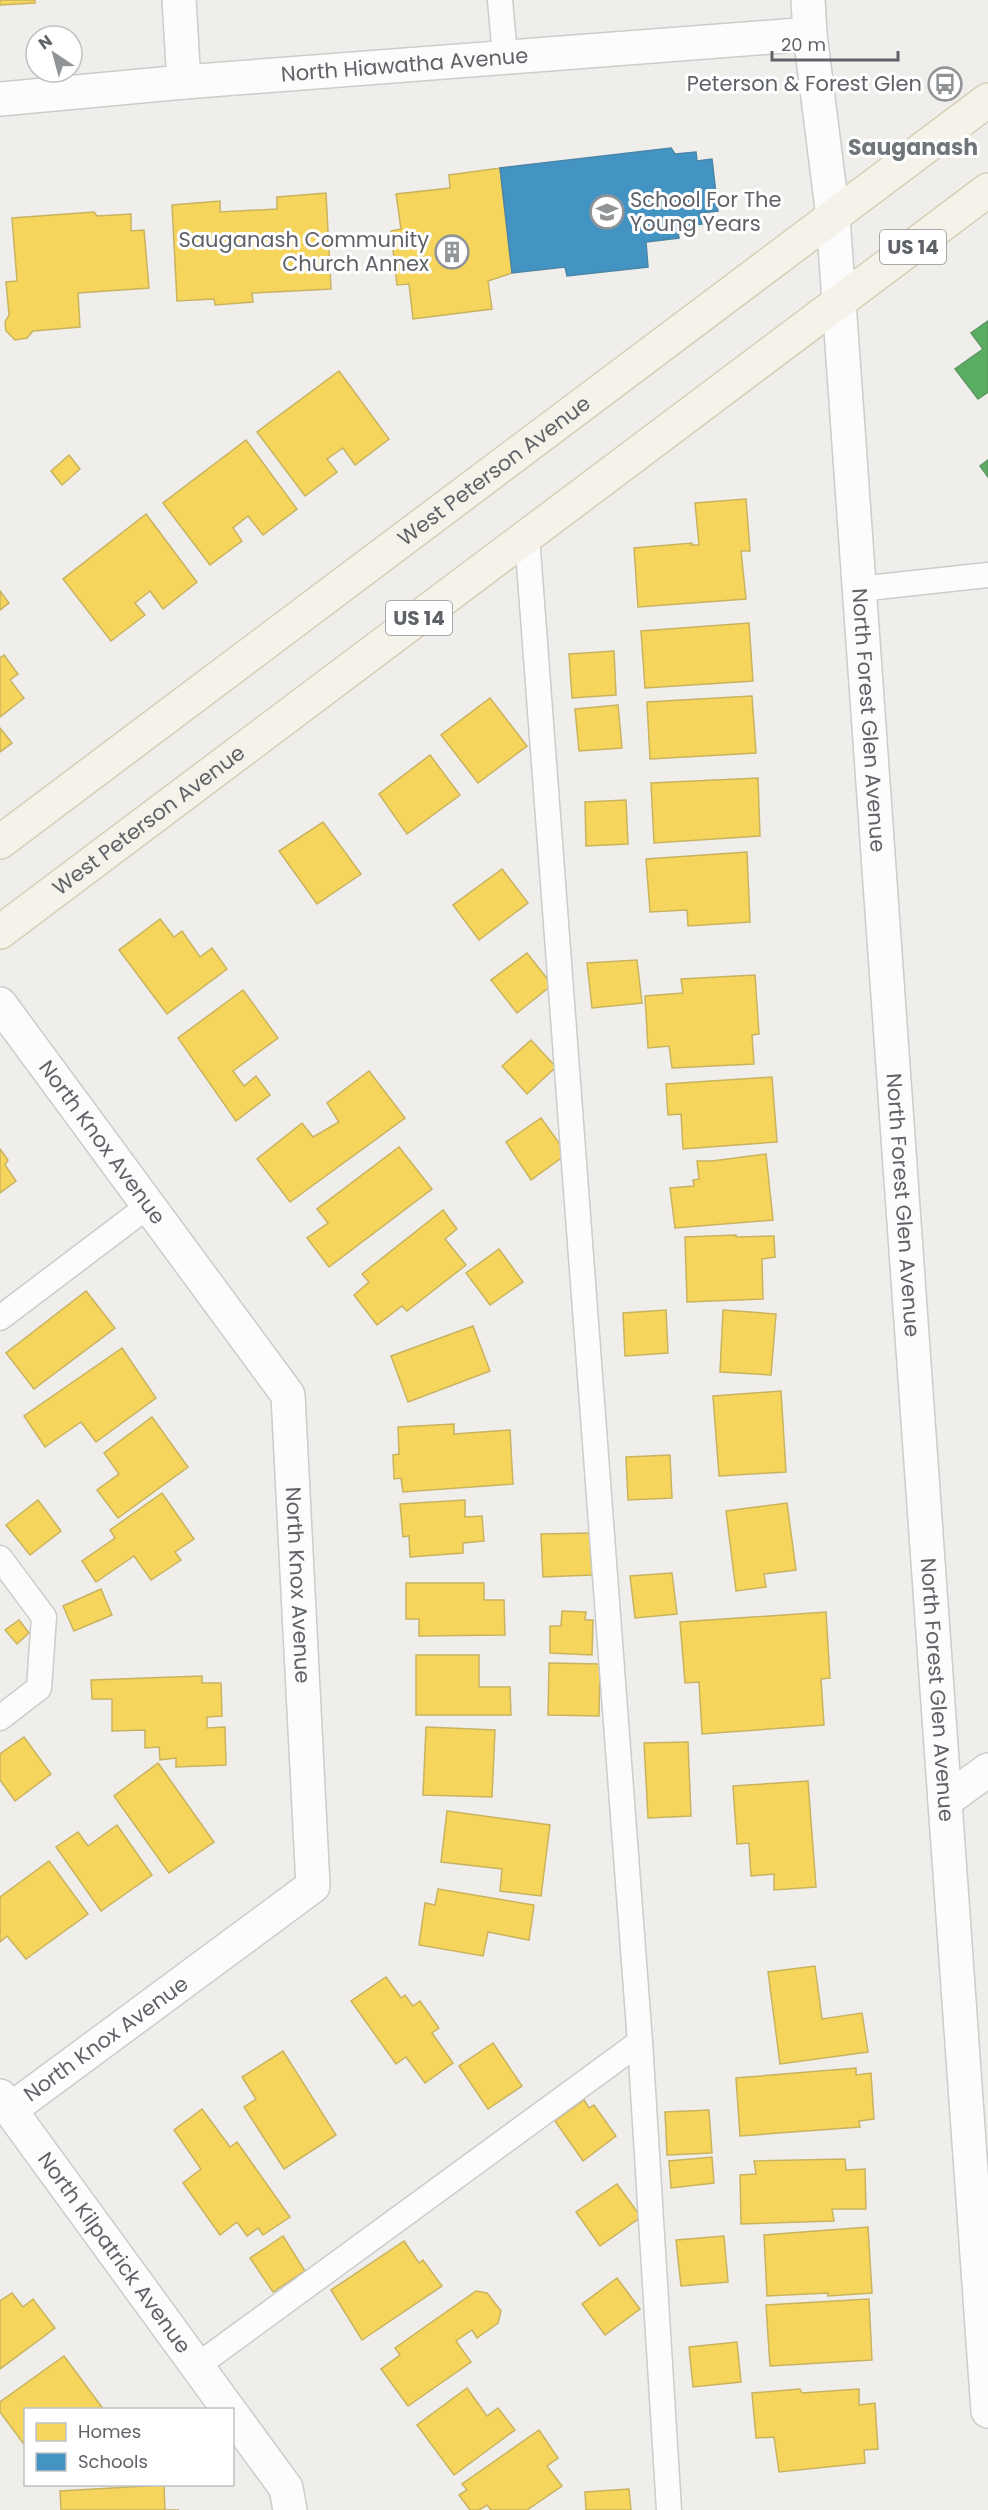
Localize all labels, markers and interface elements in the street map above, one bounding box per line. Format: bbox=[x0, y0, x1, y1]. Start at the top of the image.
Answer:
north arrow bbox=[24, 24, 84, 84]
scale bar bbox=[772, 24, 898, 62]
text: N bbox=[34, 29, 57, 55]
text: 20 m bbox=[781, 32, 826, 57]
street label: North Hiawatha Avenue bbox=[280, 41, 529, 89]
bus stop icon: Peterson & Forest Glen bbox=[927, 66, 963, 102]
place label: Peterson & Forest Glen bbox=[687, 69, 922, 98]
district label: Sauganash bbox=[848, 132, 978, 163]
place label: School For The Young Years bbox=[630, 185, 781, 238]
school or university icon: School For The Young Years bbox=[589, 194, 625, 230]
place label: Sauganash Community Church Annex bbox=[179, 225, 429, 278]
road number: US 14 bbox=[880, 230, 946, 264]
building icon: Sauganash Community Church Annex bbox=[434, 234, 470, 270]
street label: West Peterson Avenue bbox=[392, 389, 596, 552]
street label: North Forest Glen Avenue bbox=[845, 587, 893, 853]
road number: US 14 bbox=[386, 601, 452, 635]
street label: West Peterson Avenue bbox=[46, 738, 251, 902]
street label: North Knox Avenue bbox=[32, 1054, 172, 1230]
street label: North Forest Glen Avenue bbox=[880, 1072, 927, 1338]
street label: North Knox Avenue bbox=[279, 1486, 318, 1684]
street label: North Forest Glen Avenue bbox=[914, 1557, 961, 1823]
street label: North Knox Avenue bbox=[18, 1969, 194, 2108]
street label: North Kilpatrick Avenue bbox=[31, 2146, 198, 2359]
legend bbox=[24, 2408, 234, 2486]
text: Homes bbox=[78, 2419, 141, 2444]
text: Schools bbox=[78, 2449, 148, 2474]

